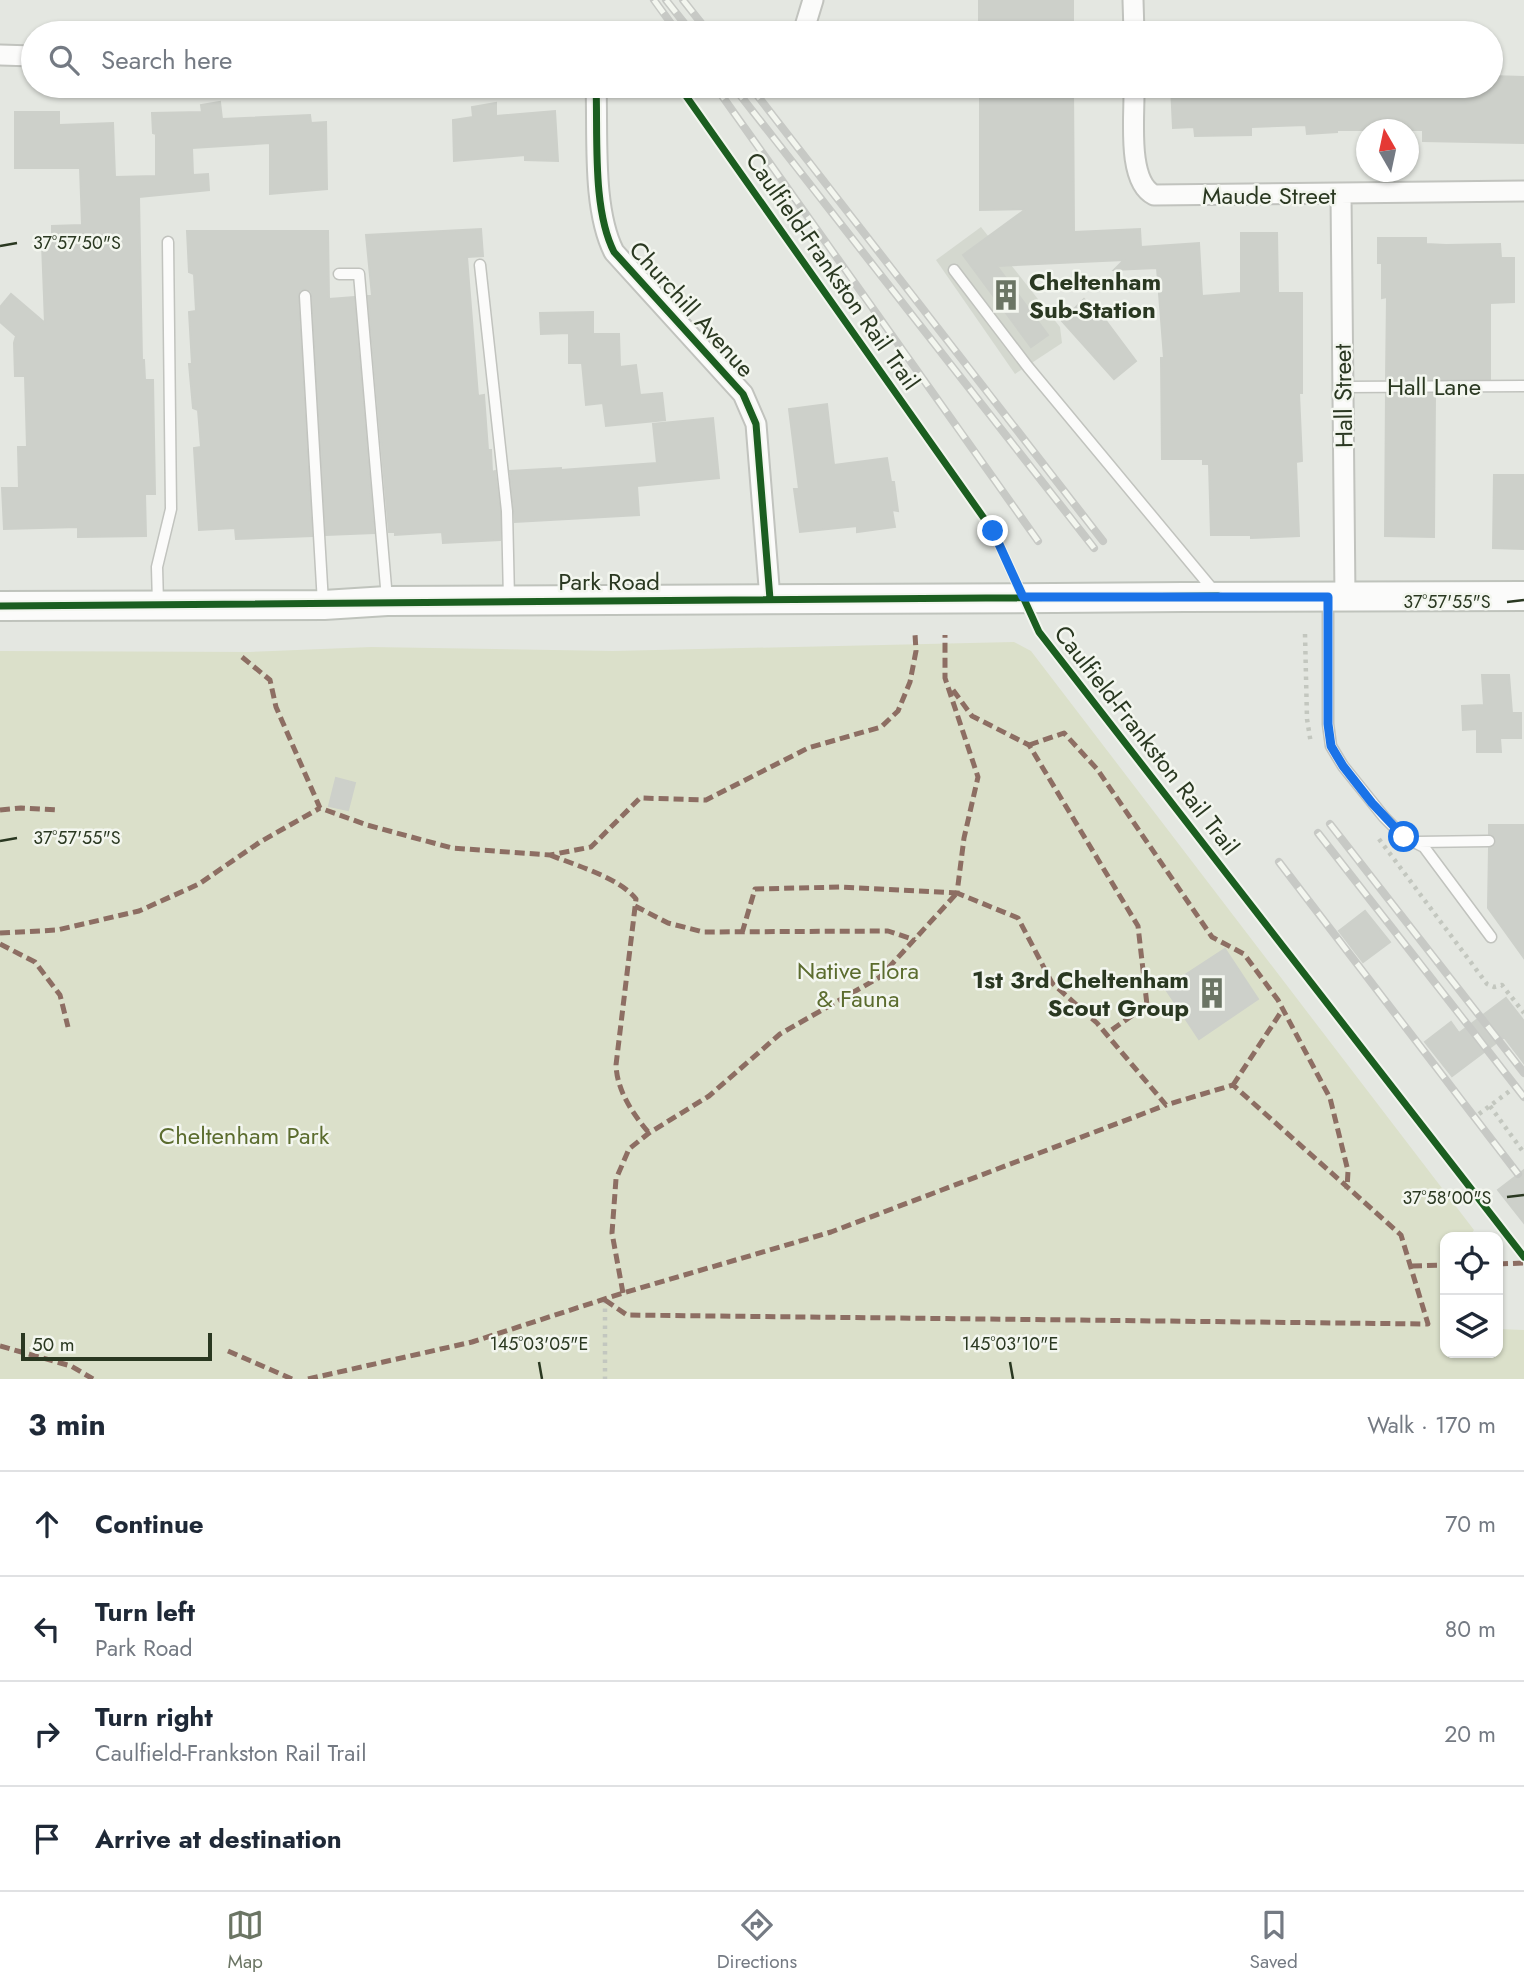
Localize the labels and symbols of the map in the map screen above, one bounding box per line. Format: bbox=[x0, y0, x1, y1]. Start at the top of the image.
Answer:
north arrow bbox=[1356, 119, 1419, 182]
street label: Caulfield-Frankston Rail Trail bbox=[737, 145, 929, 397]
street label: Maude Street bbox=[1202, 178, 1336, 213]
text: 37°57'50"S bbox=[33, 230, 121, 256]
street label: Churchill Avenue bbox=[621, 233, 763, 385]
place label: Cheltenham Sub-Station bbox=[1029, 264, 1161, 327]
building icon: Cheltenham Sub-Station bbox=[989, 278, 1023, 312]
street label: Hall Street bbox=[1325, 343, 1361, 448]
street label: Hall Lane bbox=[1387, 369, 1481, 404]
route end bbox=[977, 515, 1008, 546]
street label: Park Road bbox=[558, 564, 660, 599]
text: 37°57'55"S bbox=[1403, 589, 1491, 615]
street label: Caulfield-Frankston Rail Trail bbox=[1046, 618, 1248, 862]
route start bbox=[1388, 821, 1419, 852]
text: 37°57'55"S bbox=[33, 825, 121, 851]
park label: Native Flora & Fauna bbox=[797, 953, 919, 1016]
place label: 1st 3rd Cheltenham Scout Group bbox=[972, 962, 1189, 1025]
building icon: 1st 3rd Cheltenham Scout Group bbox=[1195, 976, 1229, 1010]
park label: Cheltenham Park bbox=[159, 1118, 330, 1153]
text: 37°58'00"S bbox=[1403, 1185, 1492, 1211]
scale bar bbox=[21, 1330, 212, 1362]
text: 145°03'05"E bbox=[490, 1331, 588, 1357]
text: 145°03'10"E bbox=[962, 1331, 1058, 1357]

